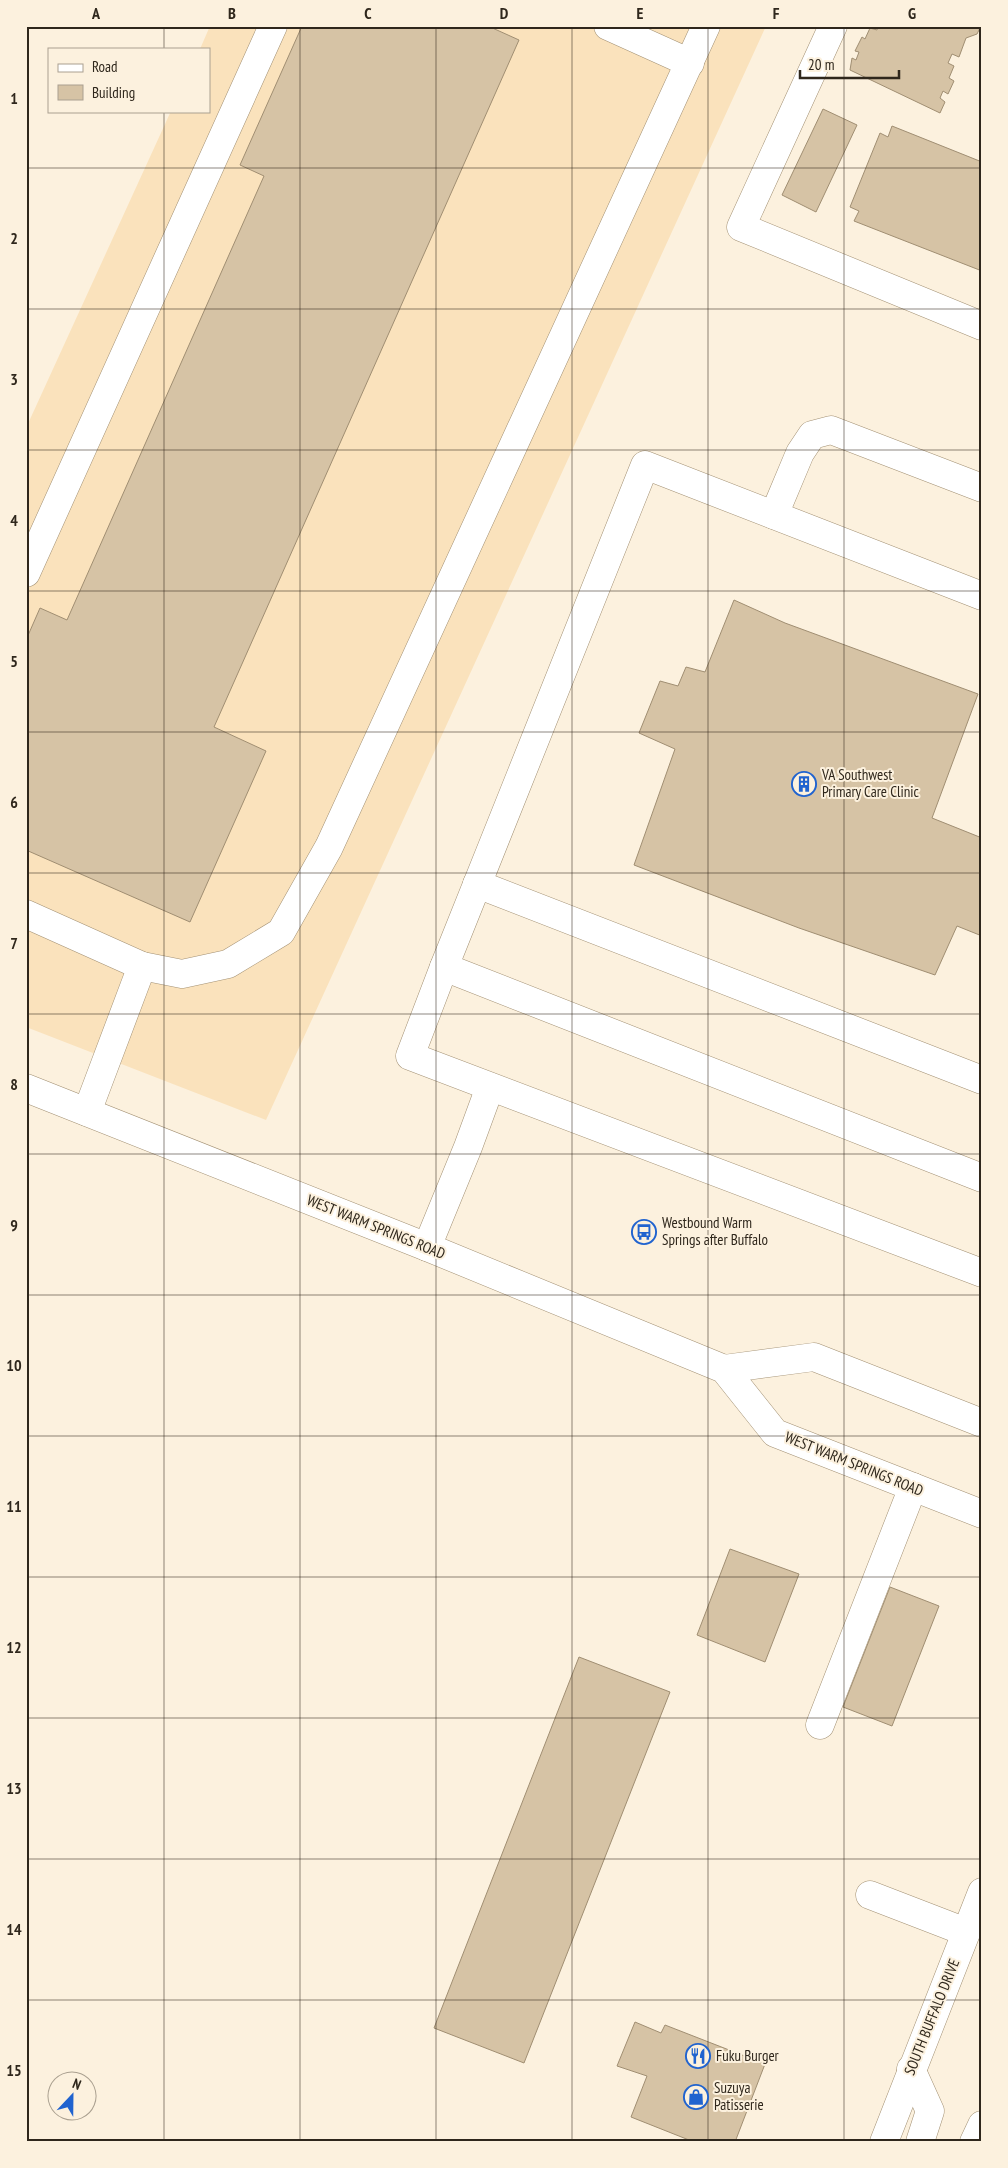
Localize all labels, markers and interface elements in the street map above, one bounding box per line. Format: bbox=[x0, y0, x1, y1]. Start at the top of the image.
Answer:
text: A bbox=[91, 3, 101, 23]
text: B bbox=[228, 3, 236, 23]
text: C bbox=[364, 3, 372, 23]
text: D bbox=[500, 3, 509, 23]
text: E bbox=[637, 3, 644, 23]
text: F bbox=[773, 3, 780, 23]
text: G bbox=[908, 3, 916, 23]
legend bbox=[48, 48, 210, 112]
scale bar bbox=[800, 48, 899, 80]
text: 20 m bbox=[808, 55, 834, 74]
text: Road bbox=[92, 57, 118, 76]
text: Building bbox=[92, 83, 135, 102]
text: 1 bbox=[10, 88, 18, 108]
text: 2 bbox=[10, 228, 18, 248]
text: 3 bbox=[10, 369, 18, 389]
text: 4 bbox=[10, 510, 18, 530]
text: 5 bbox=[10, 651, 18, 671]
place label: VA Southwest Primary Care Clinic bbox=[821, 765, 920, 801]
building icon: VA Southwest Primary Care Clinic bbox=[791, 771, 817, 797]
text: 6 bbox=[10, 792, 18, 812]
text: 7 bbox=[10, 933, 18, 953]
text: 8 bbox=[10, 1074, 18, 1094]
street label: WEST WARM SPRINGS ROAD bbox=[304, 1190, 448, 1263]
place label: Westbound Warm Springs after Buffalo bbox=[662, 1213, 768, 1249]
text: 9 bbox=[10, 1215, 18, 1235]
bus stop icon: Westbound Warm Springs after Buffalo bbox=[631, 1219, 657, 1245]
text: 10 bbox=[6, 1355, 22, 1375]
street label: WEST WARM SPRINGS ROAD bbox=[782, 1427, 926, 1500]
text: 11 bbox=[6, 1496, 22, 1516]
text: 12 bbox=[6, 1637, 22, 1657]
text: 13 bbox=[6, 1778, 22, 1798]
text: 14 bbox=[6, 1919, 22, 1939]
street label: SOUTH BUFFALO DRIVE bbox=[900, 1956, 963, 2078]
restaurant icon: Fuku Burger bbox=[685, 2043, 711, 2069]
place label: Fuku Burger bbox=[716, 2046, 780, 2065]
text: 15 bbox=[6, 2060, 22, 2080]
north arrow bbox=[48, 2070, 98, 2120]
text: N bbox=[70, 2074, 84, 2094]
place label: Suzuya Patisserie bbox=[714, 2078, 764, 2114]
shop icon: Suzuya Patisserie bbox=[683, 2084, 709, 2110]

